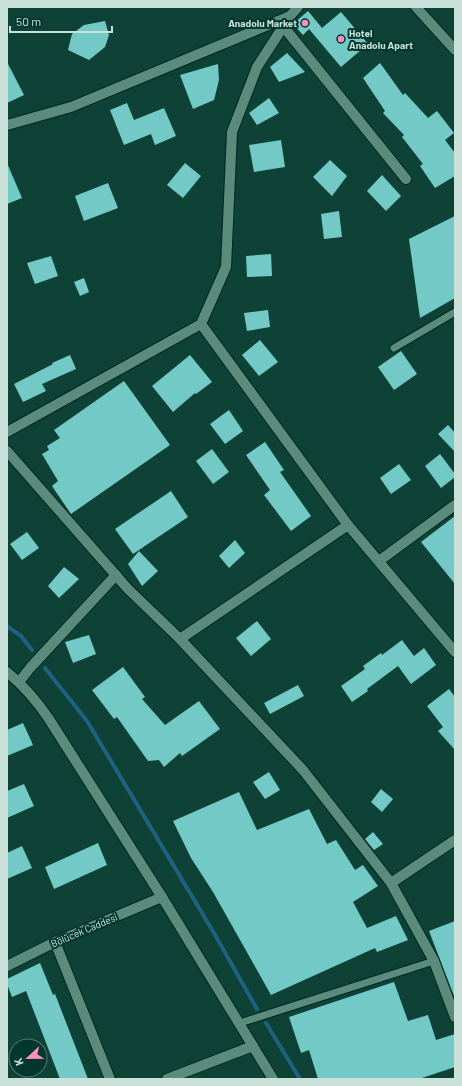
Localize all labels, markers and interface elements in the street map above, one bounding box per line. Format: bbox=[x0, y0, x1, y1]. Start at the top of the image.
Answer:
scale bar bbox=[10, 8, 112, 34]
text: 50 m bbox=[16, 14, 41, 28]
place label: Anadolu Market bbox=[228, 17, 297, 29]
marker: Anadolu Market bbox=[300, 18, 310, 28]
place label: Hotel Anadolu Apart bbox=[349, 27, 413, 51]
marker: Hotel Anadolu Apart bbox=[336, 34, 346, 44]
street label: Bölücek Caddesi bbox=[49, 911, 119, 949]
north arrow bbox=[8, 1038, 48, 1078]
text: K bbox=[11, 1056, 26, 1068]

